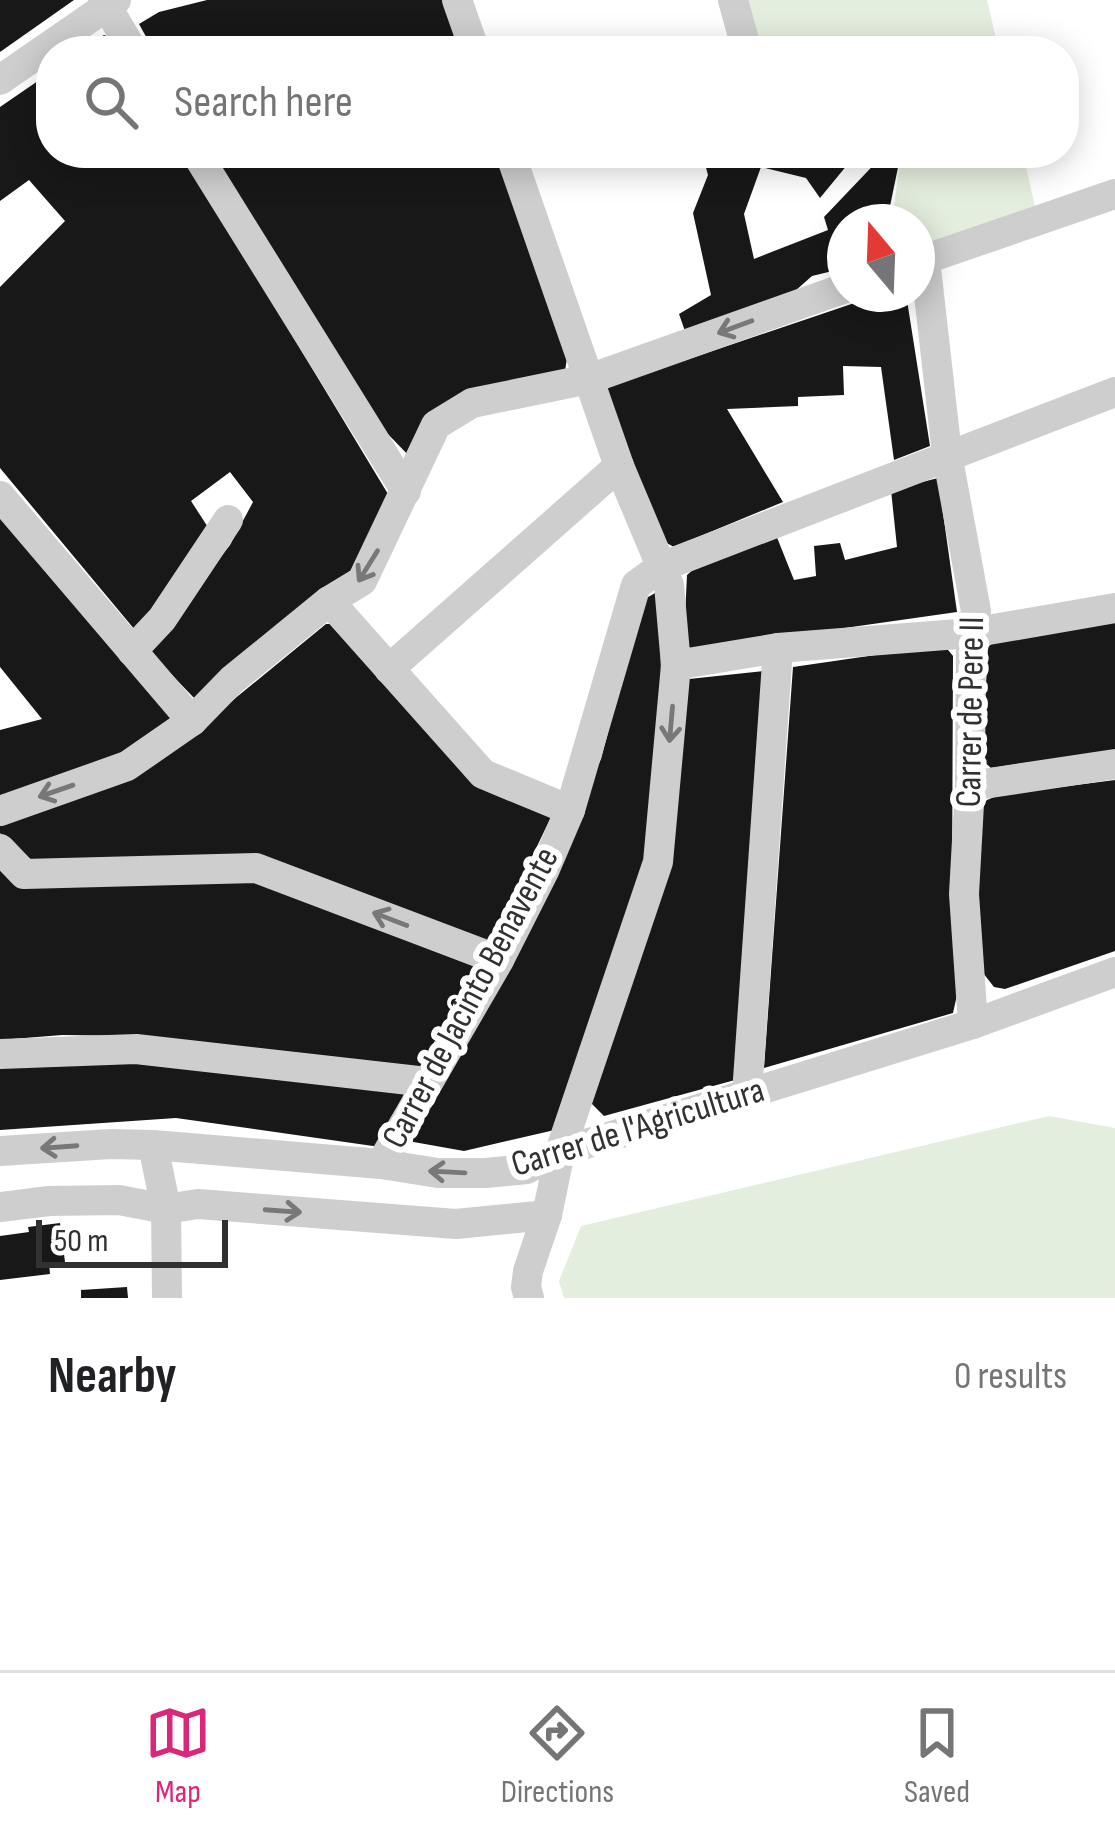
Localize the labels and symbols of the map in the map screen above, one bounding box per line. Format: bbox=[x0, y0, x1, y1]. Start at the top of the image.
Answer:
north arrow bbox=[827, 204, 935, 312]
one-way arrow bbox=[717, 318, 754, 339]
one-way arrow bbox=[356, 549, 380, 583]
street label: Carrer de Pere II bbox=[948, 616, 994, 808]
one-way arrow bbox=[659, 704, 682, 743]
one-way arrow bbox=[38, 782, 75, 803]
street label: Carrer de Jacinto Benavente bbox=[374, 840, 568, 1156]
one-way arrow bbox=[372, 906, 409, 928]
street label: Carrer de l'Agricultura bbox=[506, 1069, 770, 1187]
one-way arrow bbox=[40, 1136, 79, 1159]
one-way arrow bbox=[428, 1160, 467, 1183]
one-way arrow bbox=[263, 1199, 302, 1222]
scale bar bbox=[36, 1214, 228, 1267]

